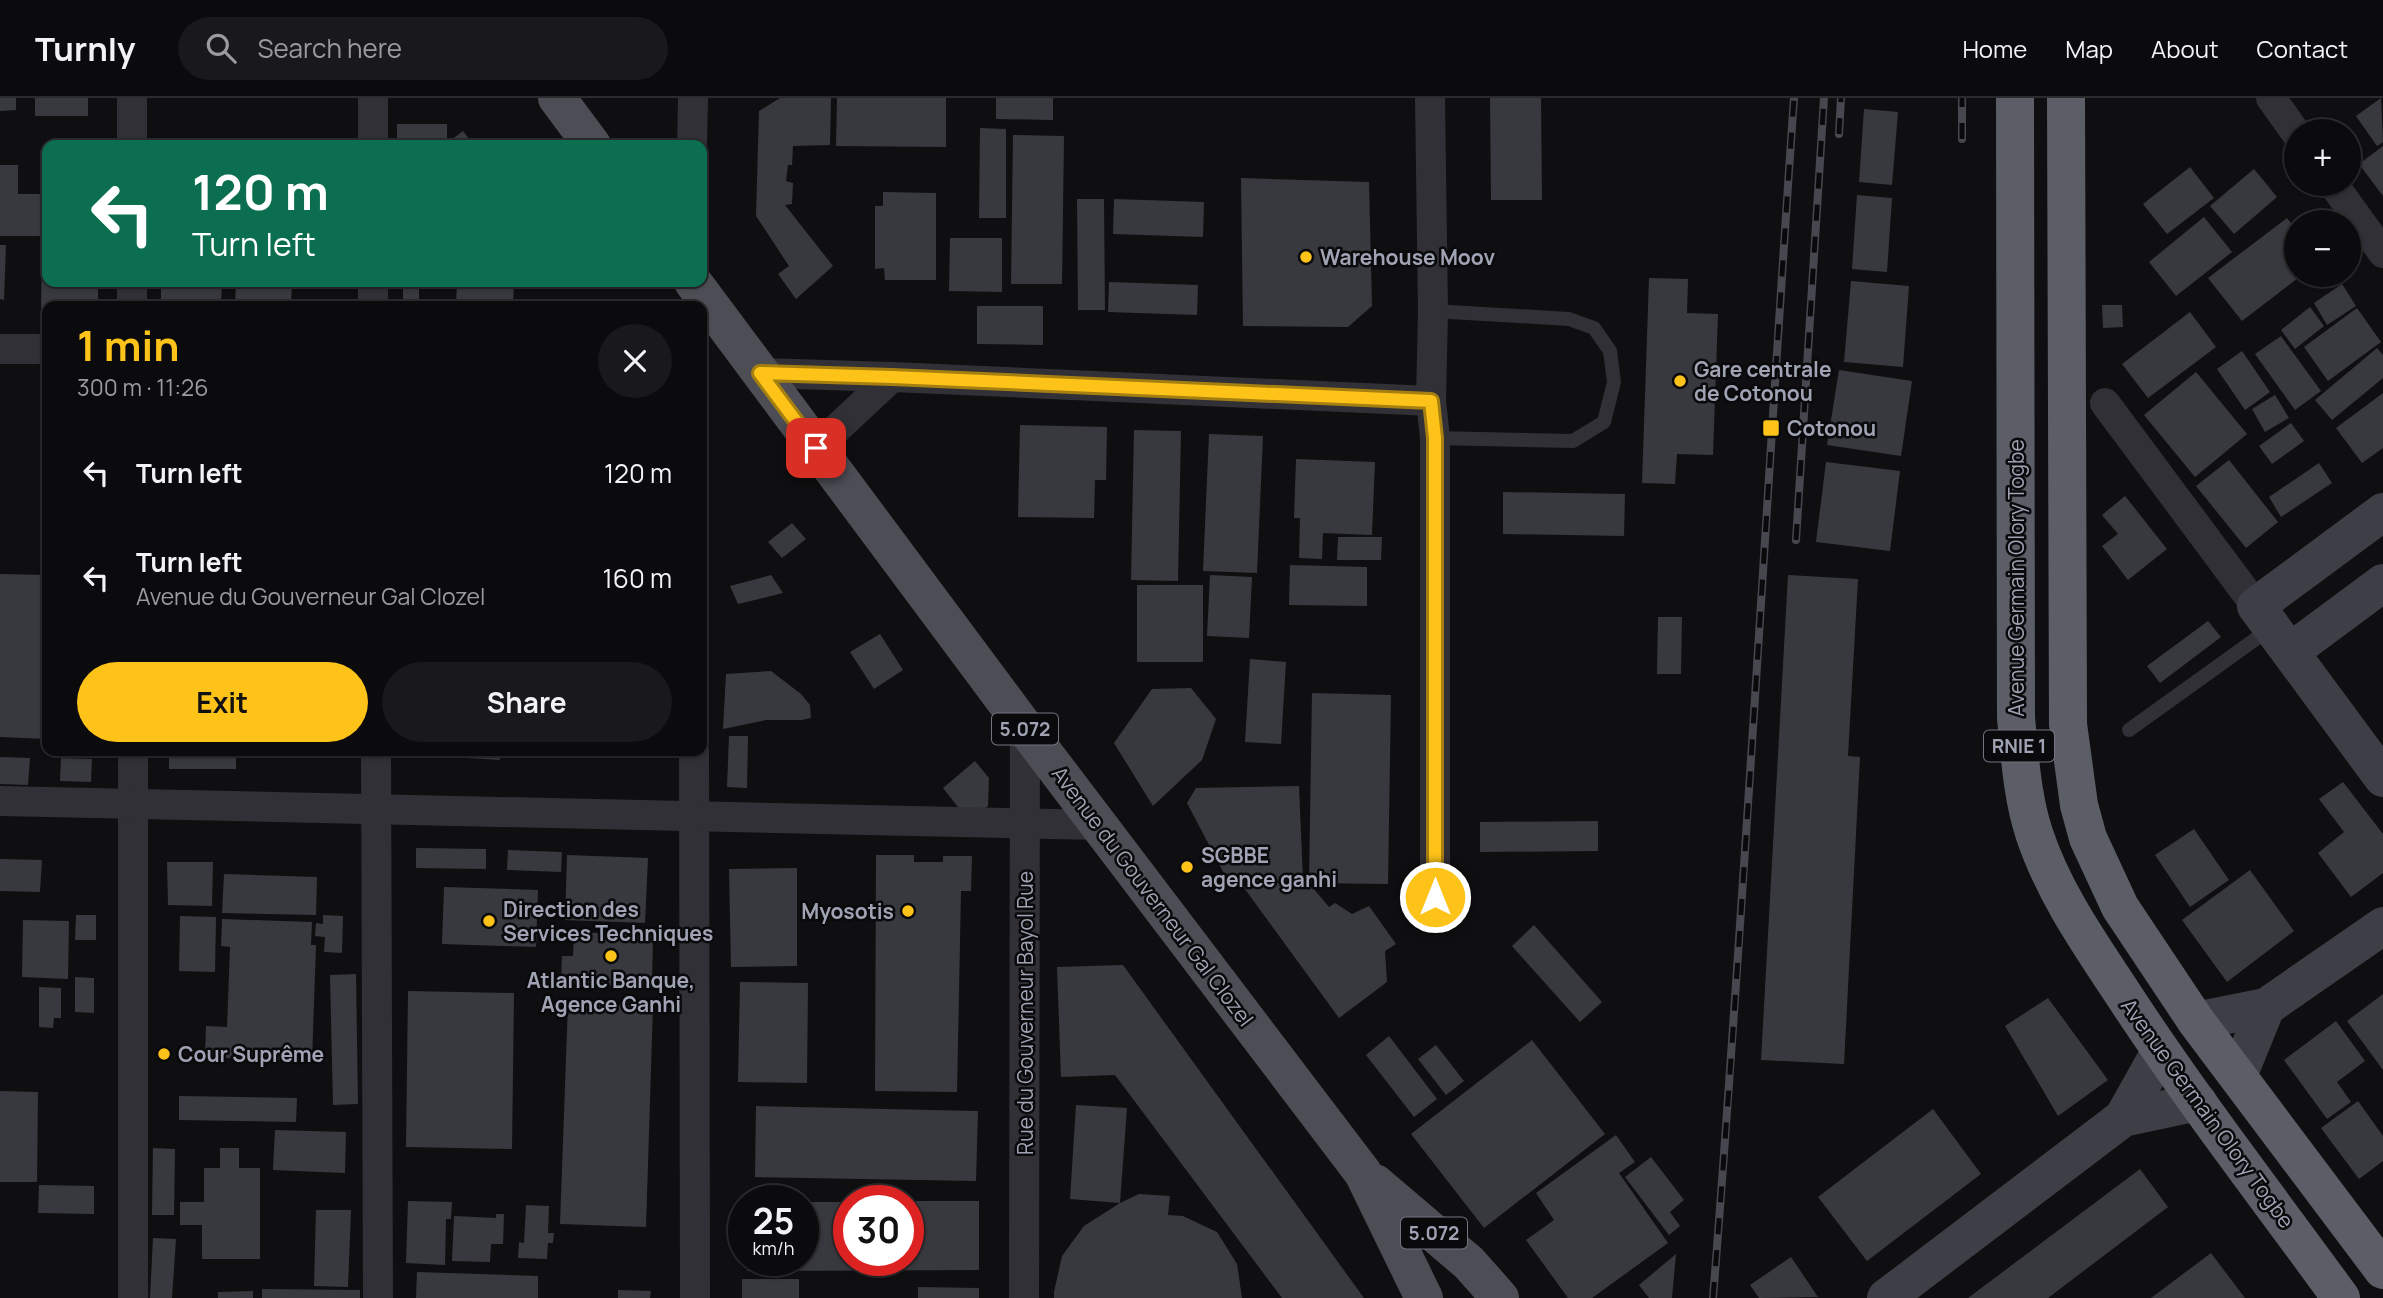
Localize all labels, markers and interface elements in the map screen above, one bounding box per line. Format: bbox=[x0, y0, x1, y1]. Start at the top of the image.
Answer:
search box bbox=[178, 17, 668, 80]
text: Turnly bbox=[35, 26, 136, 71]
icon: search bbox=[202, 29, 240, 67]
text: Search here bbox=[258, 30, 402, 66]
text: Home bbox=[1962, 32, 2027, 65]
text: Map bbox=[2065, 32, 2113, 65]
text: About bbox=[2151, 32, 2219, 65]
text: Contact bbox=[2257, 32, 2348, 65]
map controls bbox=[2284, 119, 2361, 287]
button: + bbox=[2284, 119, 2361, 196]
text: 120 m bbox=[192, 158, 329, 225]
icon: left bbox=[77, 168, 168, 259]
button: − bbox=[2284, 210, 2361, 287]
text: Turn left bbox=[192, 222, 316, 266]
place label: Warehouse Moov bbox=[1320, 243, 1495, 271]
marker: Warehouse Moov bbox=[1298, 249, 1314, 265]
text: 1 min bbox=[77, 316, 180, 374]
button: close bbox=[598, 324, 672, 398]
place label: Gare centrale de Cotonou bbox=[1694, 355, 1832, 407]
text: 300 m · 11:26 bbox=[77, 371, 209, 403]
marker: Gare centrale de Cotonou bbox=[1672, 373, 1688, 389]
place label: Cotonou bbox=[1787, 414, 1876, 442]
pin bbox=[786, 418, 846, 478]
marker: Cotonou bbox=[1761, 418, 1781, 438]
icon: arrive bbox=[797, 429, 835, 467]
street label: Avenue Germain Olory Togbe bbox=[2002, 439, 2030, 717]
icon: left bbox=[77, 454, 115, 492]
text: Turn left bbox=[136, 455, 243, 491]
text: 120 m bbox=[604, 455, 672, 491]
text: Turn left bbox=[136, 544, 243, 580]
icon: left bbox=[77, 559, 115, 597]
text: 160 m bbox=[603, 560, 672, 596]
text: Avenue du Gouverneur Gal Clozel bbox=[136, 580, 485, 612]
button: Exit bbox=[77, 662, 368, 742]
button: Share bbox=[382, 662, 672, 742]
road number: 5.072 bbox=[992, 714, 1058, 744]
road number: RNIE 1 bbox=[1984, 730, 2054, 762]
street label: Avenue du Gouverneur Gal Clozel bbox=[1046, 760, 1260, 1032]
place label: SGBBE agence ganhi bbox=[1201, 841, 1337, 893]
marker: SGBBE agence ganhi bbox=[1179, 859, 1195, 875]
position arrow bbox=[1398, 860, 1472, 934]
street label: Rue du Gouverneur Bayol Rue bbox=[1011, 871, 1039, 1155]
place label: Direction des Services Techniques bbox=[503, 895, 713, 947]
place label: Myosotis bbox=[801, 897, 894, 925]
marker: Myosotis bbox=[900, 903, 916, 919]
marker: Direction des Services Techniques bbox=[481, 913, 497, 929]
marker: Atlantic Banque, Agence Ganhi bbox=[603, 948, 619, 964]
place label: Atlantic Banque, Agence Ganhi bbox=[527, 966, 695, 1018]
street label: Avenue Germain Olory Togbe bbox=[2115, 993, 2301, 1233]
place label: Cour Suprême bbox=[178, 1040, 324, 1068]
marker: Cour Suprême bbox=[156, 1046, 172, 1062]
speed limit sign: 30 bbox=[833, 1185, 924, 1276]
text: 25 bbox=[753, 1197, 794, 1245]
road number: 5.072 bbox=[1401, 1218, 1467, 1248]
text: km/h bbox=[753, 1236, 794, 1260]

